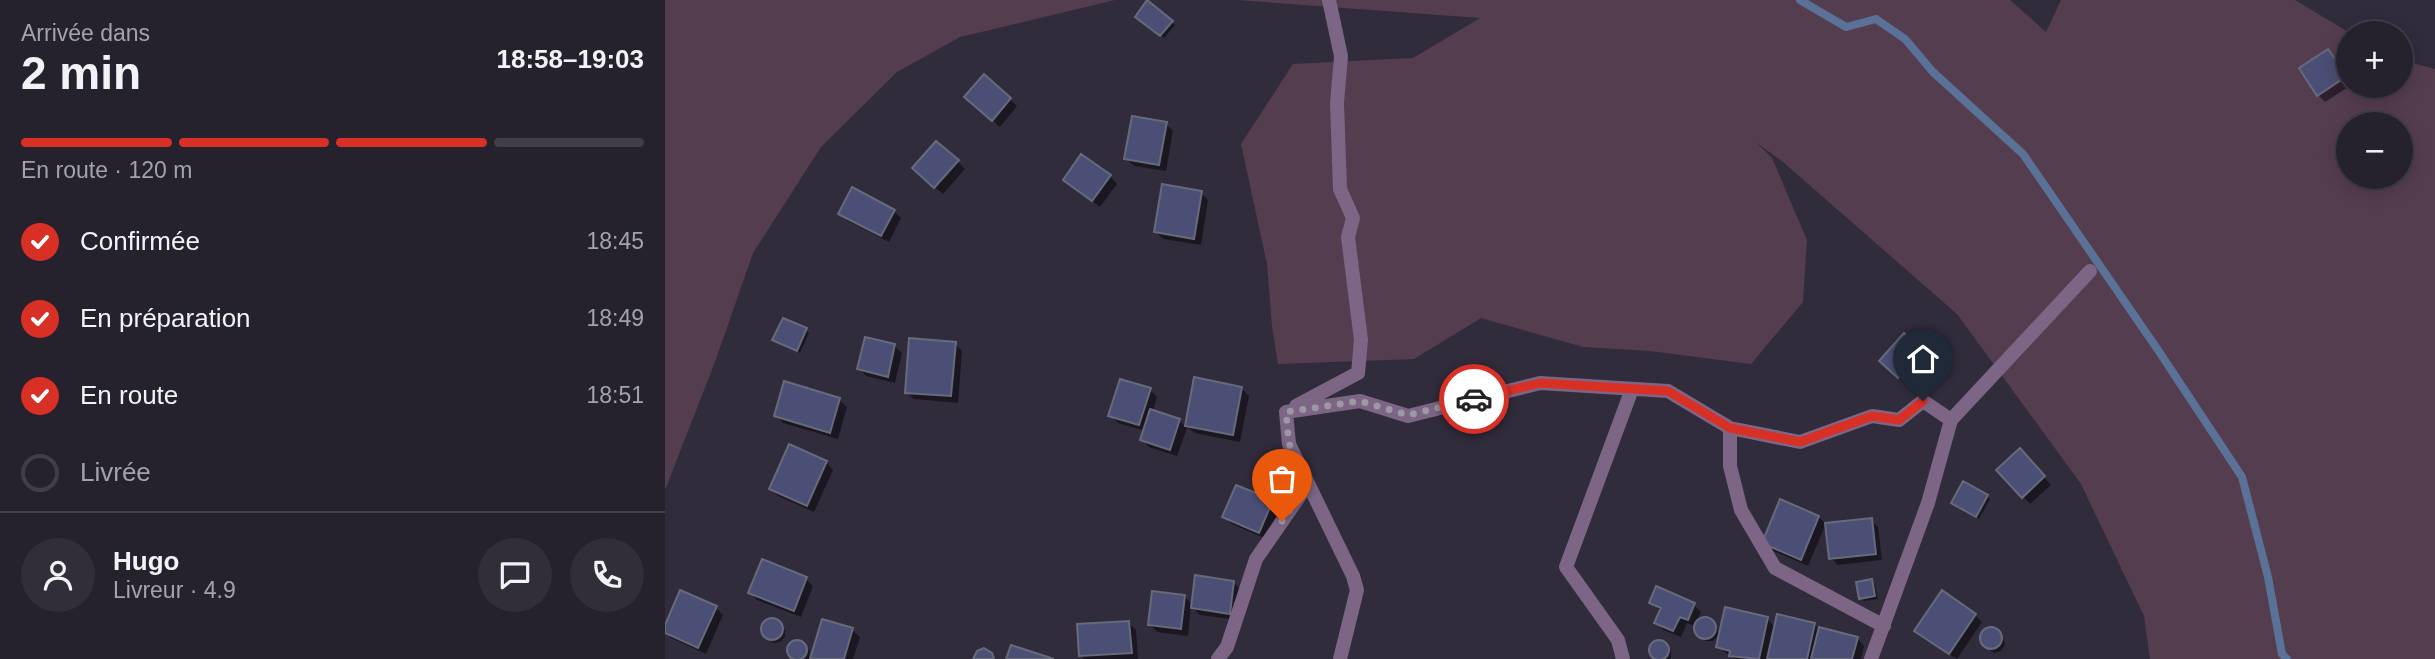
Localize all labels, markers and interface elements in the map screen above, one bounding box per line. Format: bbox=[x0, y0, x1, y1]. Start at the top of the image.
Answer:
text: Arrivée dans bbox=[21, 20, 150, 46]
map controls bbox=[2336, 21, 2413, 189]
button: + bbox=[2336, 21, 2413, 98]
text: 18:58–19:03 bbox=[497, 44, 644, 74]
text: 2 min bbox=[21, 47, 141, 99]
button: − bbox=[2336, 112, 2413, 189]
text: En route · 120 m bbox=[21, 157, 192, 183]
icon: check bbox=[21, 223, 59, 261]
text: Confirmée bbox=[80, 226, 200, 256]
text: 18:45 bbox=[586, 228, 644, 254]
icon: check bbox=[21, 300, 59, 338]
text: En préparation bbox=[80, 303, 251, 333]
text: 18:49 bbox=[586, 305, 644, 331]
pin bbox=[1893, 329, 1953, 401]
icon: home bbox=[1904, 340, 1942, 378]
courier bbox=[1439, 364, 1509, 434]
icon: check bbox=[21, 377, 59, 415]
text: En route bbox=[80, 380, 178, 410]
icon: car bbox=[1455, 380, 1493, 418]
text: 18:51 bbox=[586, 382, 644, 408]
pin bbox=[1252, 449, 1312, 521]
text: Livrée bbox=[80, 457, 151, 487]
icon: bag bbox=[1263, 460, 1301, 498]
button: person bbox=[21, 538, 95, 612]
button: chat bbox=[478, 538, 552, 612]
button: phone bbox=[570, 538, 644, 612]
text: Hugo bbox=[113, 546, 179, 576]
text: Livreur · 4.9 bbox=[113, 577, 236, 603]

